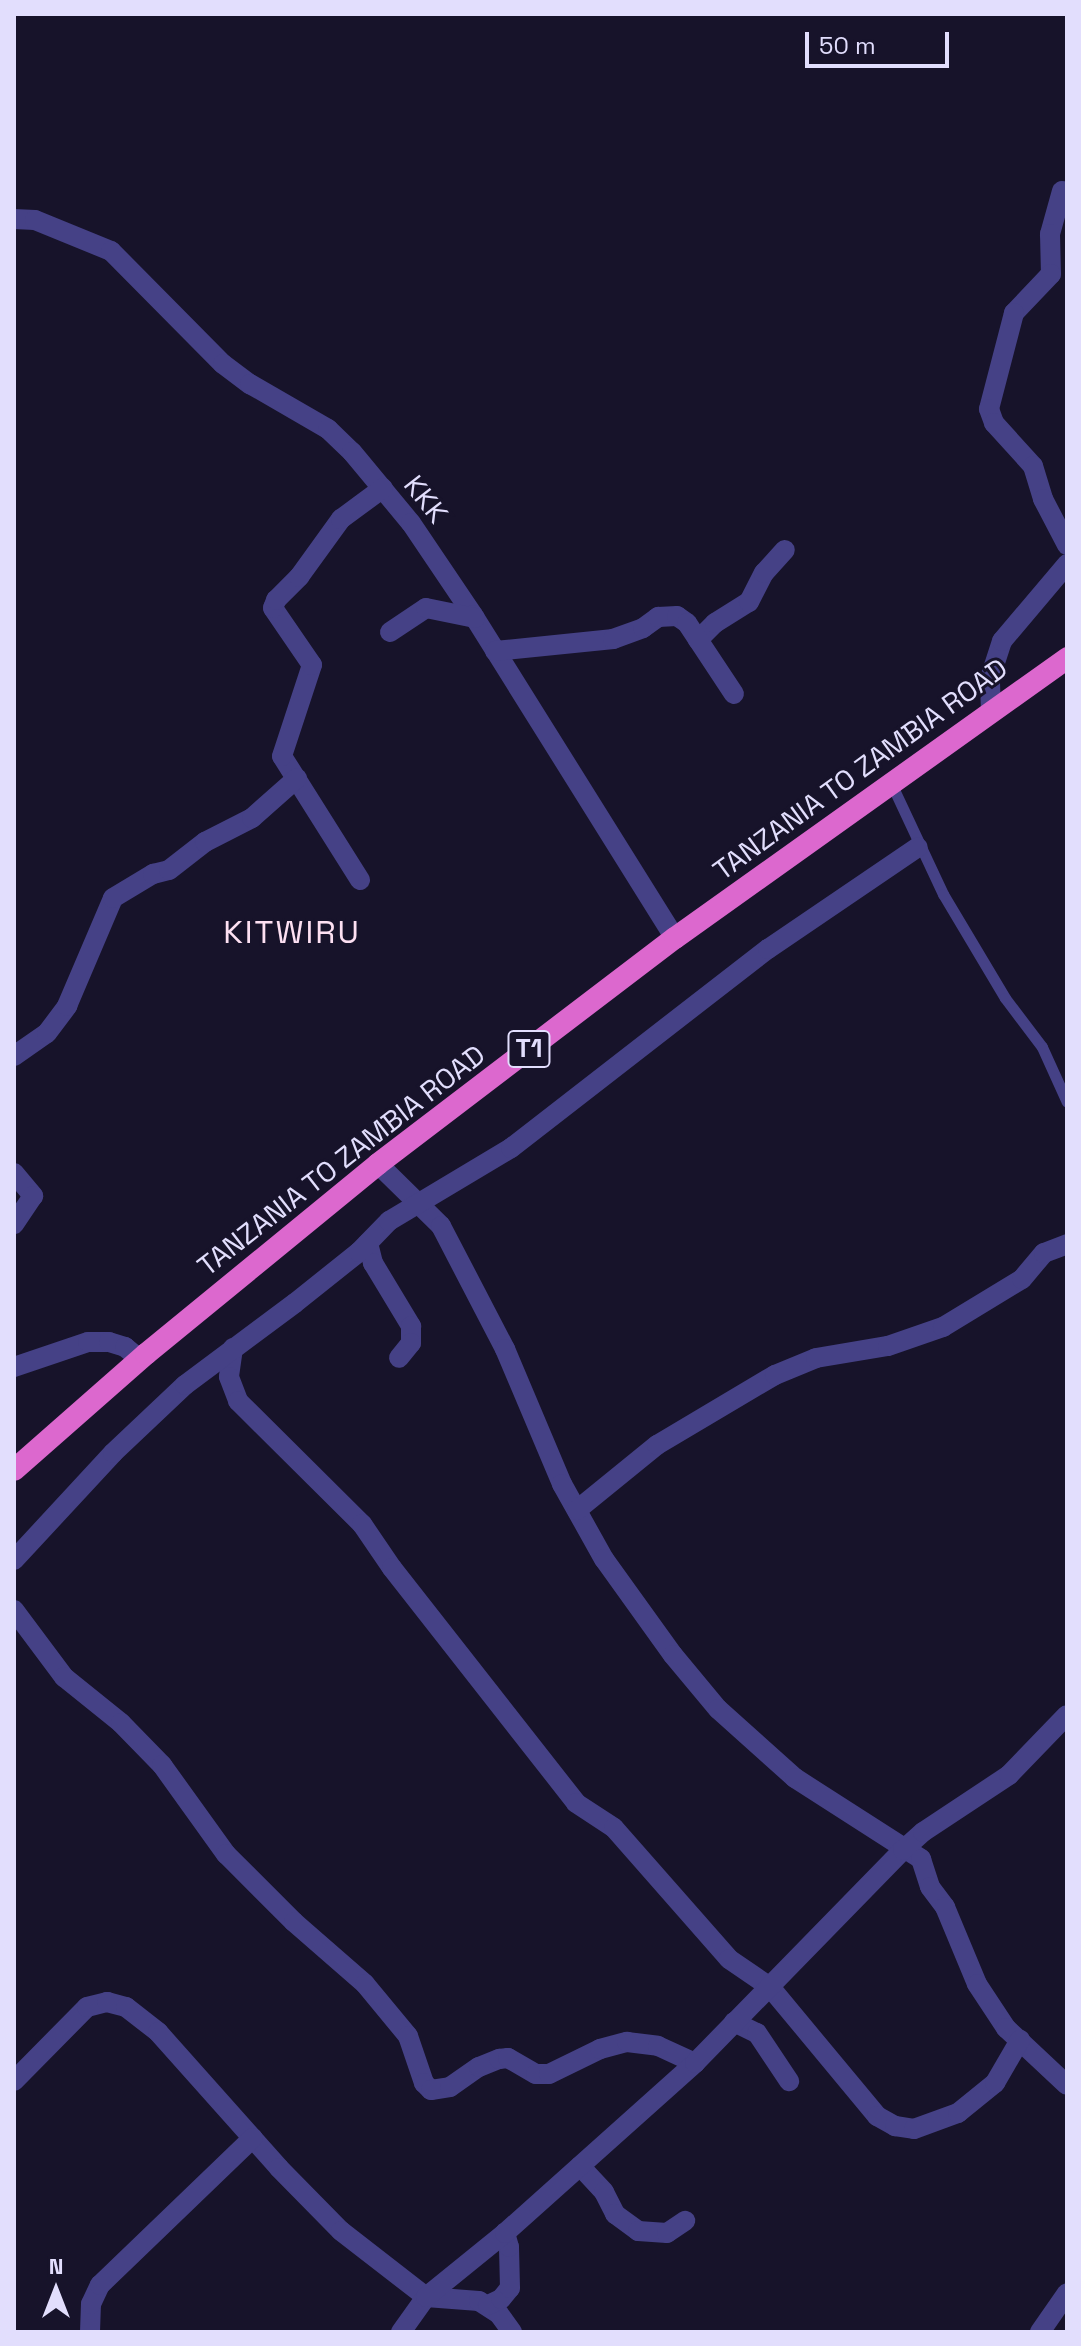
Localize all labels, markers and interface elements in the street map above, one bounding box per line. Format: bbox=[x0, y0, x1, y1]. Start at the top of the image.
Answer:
scale bar bbox=[809, 16, 953, 66]
text: 50 m bbox=[819, 30, 876, 61]
street label: KKK bbox=[397, 468, 455, 530]
street label: TANZANIA TO ZAMBIA ROAD bbox=[706, 651, 1014, 887]
district label: KITWIRU bbox=[223, 913, 361, 951]
road number: T1 bbox=[507, 1027, 551, 1071]
street label: TANZANIA TO ZAMBIA ROAD bbox=[190, 1037, 492, 1283]
north arrow bbox=[16, 2250, 96, 2330]
text: N bbox=[49, 2252, 63, 2280]

